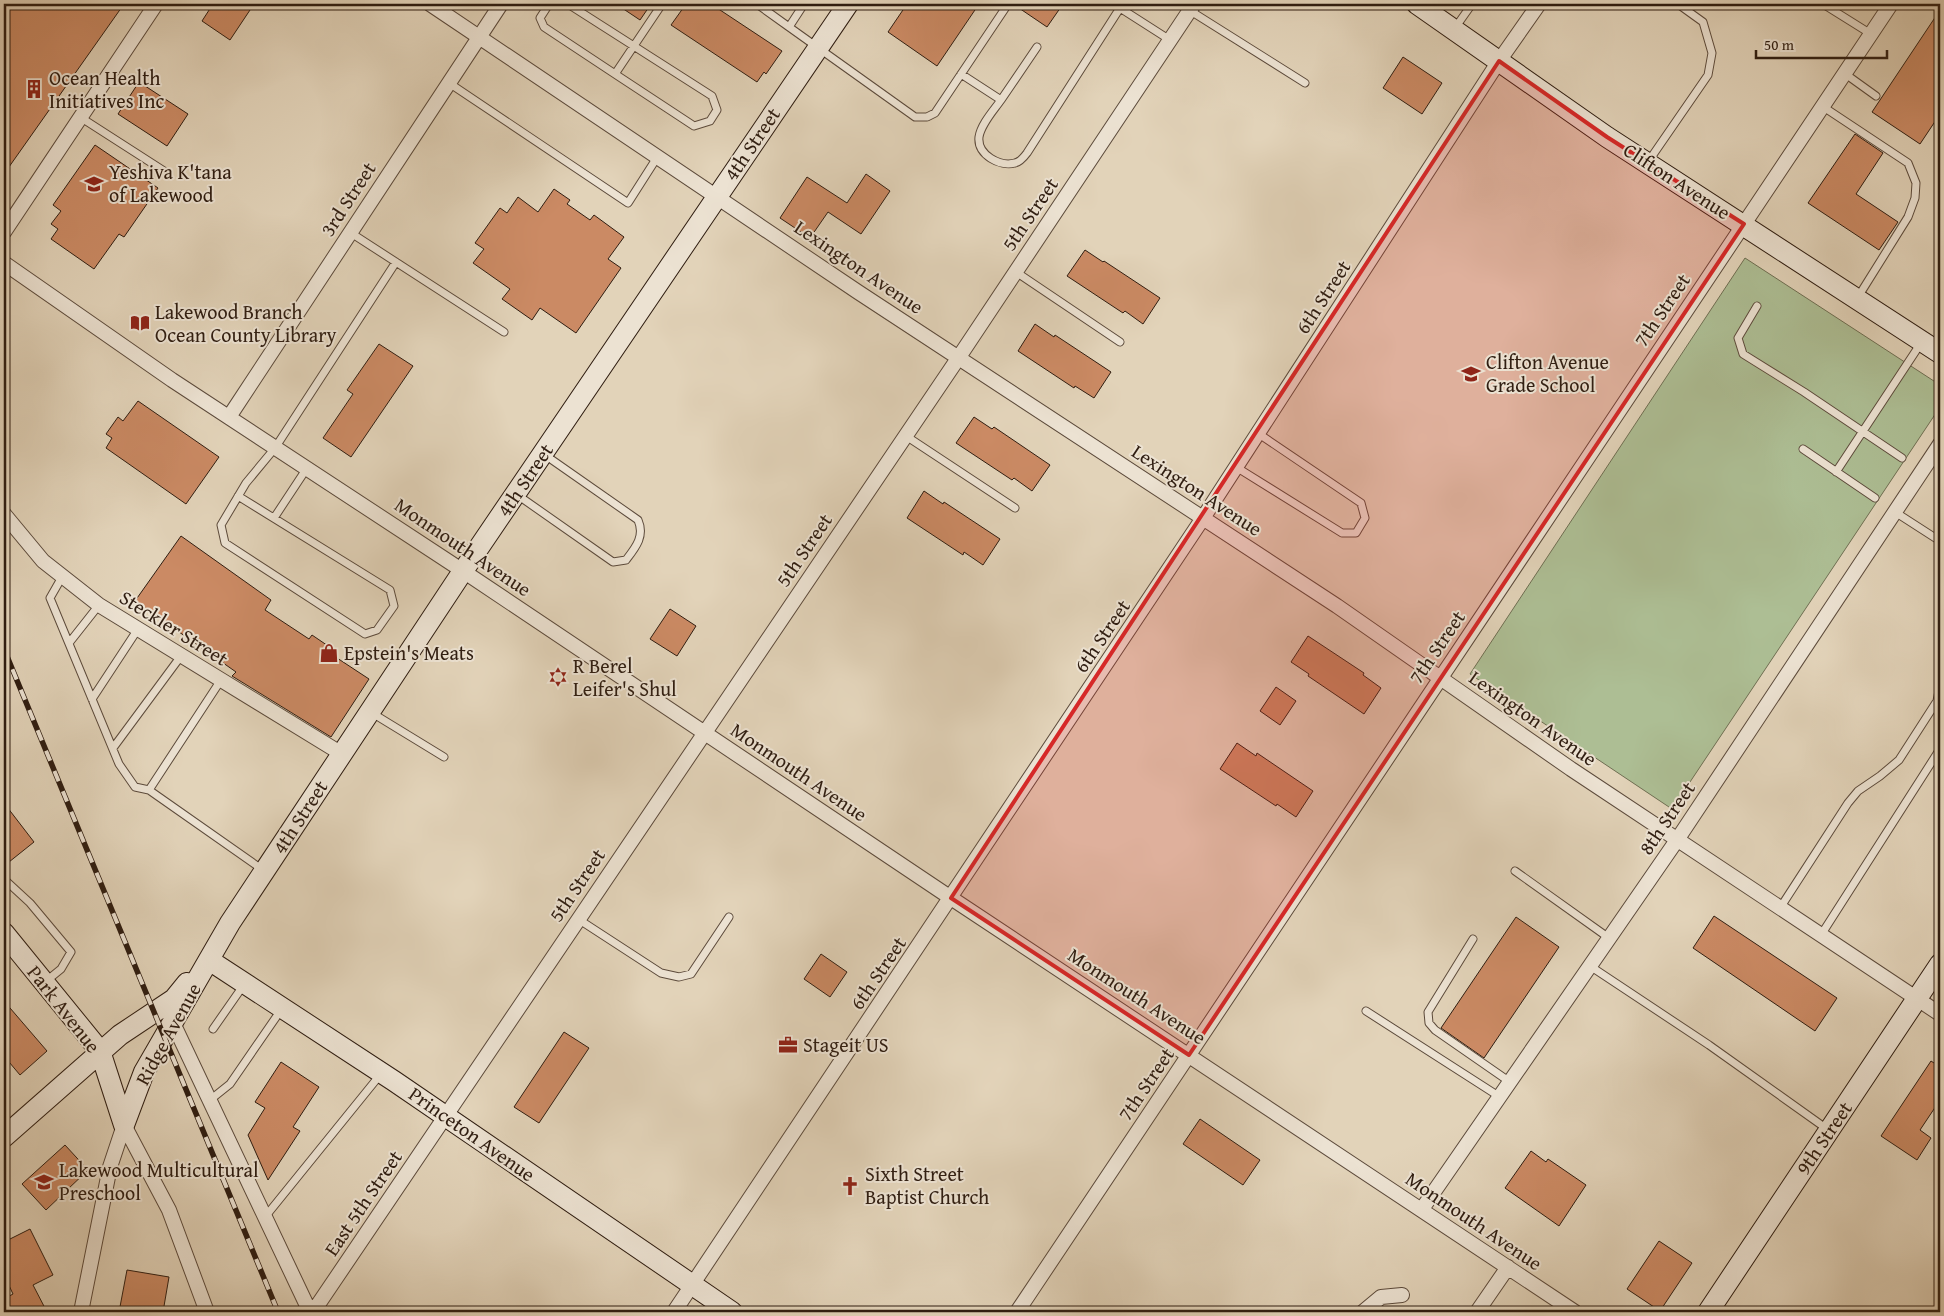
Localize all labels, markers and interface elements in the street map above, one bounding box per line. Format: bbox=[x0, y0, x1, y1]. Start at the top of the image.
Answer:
scale bar bbox=[1756, 28, 1888, 60]
text: 50 m bbox=[1764, 34, 1795, 55]
place label: Ocean Health Initiatives Inc bbox=[49, 63, 164, 115]
building icon: Ocean Health Initiatives Inc bbox=[23, 78, 45, 100]
street label: 4th Street bbox=[716, 101, 787, 186]
street label: Clifton Avenue bbox=[1618, 135, 1737, 226]
street label: 3rd Street bbox=[313, 156, 382, 242]
place label: Yeshiva K'tana of Lakewood bbox=[109, 157, 232, 209]
street label: 5th Street bbox=[994, 171, 1065, 256]
school or university icon: Yeshiva K'tana of Lakewood bbox=[83, 173, 105, 195]
street label: Lexington Avenue bbox=[789, 213, 930, 321]
street label: 6th Street bbox=[1288, 254, 1357, 339]
street label: 7th Street bbox=[1626, 267, 1697, 352]
place label: Lakewood Branch Ocean County Library bbox=[155, 297, 336, 349]
library icon: Lakewood Branch Ocean County Library bbox=[129, 312, 151, 334]
place label: Clifton Avenue Grade School bbox=[1486, 347, 1609, 399]
school or university icon: Clifton Avenue Grade School bbox=[1460, 363, 1482, 385]
street label: 4th Street bbox=[489, 437, 560, 522]
street label: Lexington Avenue bbox=[1126, 437, 1268, 543]
street label: Monmouth Avenue bbox=[389, 490, 537, 603]
street label: 5th Street bbox=[768, 507, 839, 592]
street label: Steckler Street bbox=[114, 583, 234, 673]
street label: 6th Street bbox=[1066, 593, 1137, 678]
street label: 7th Street bbox=[1401, 604, 1472, 689]
place label: Epstein's Meats bbox=[344, 638, 474, 667]
shop icon: Epstein's Meats bbox=[318, 642, 340, 664]
place label: R Berel Leifer's Shul bbox=[573, 651, 677, 703]
street label: Lexington Avenue bbox=[1463, 663, 1603, 773]
synagogue icon: R Berel Leifer's Shul bbox=[547, 666, 569, 688]
street label: Monmouth Avenue bbox=[725, 715, 873, 828]
street label: 4th Street bbox=[265, 774, 334, 859]
street label: 8th Street bbox=[1631, 775, 1702, 860]
street label: 5th Street bbox=[541, 842, 612, 927]
street label: 6th Street bbox=[842, 930, 913, 1015]
street label: Monmouth Avenue bbox=[1063, 940, 1212, 1051]
street label: Park Avenue bbox=[21, 959, 108, 1059]
street label: Ridge Avenue bbox=[127, 977, 208, 1090]
place label: Stageit US bbox=[803, 1030, 889, 1059]
office icon: Stageit US bbox=[777, 1034, 799, 1056]
street label: 7th Street bbox=[1110, 1041, 1181, 1126]
street label: Princeton Avenue bbox=[403, 1079, 541, 1188]
street label: 9th Street bbox=[1788, 1095, 1859, 1180]
street label: East 5th Street bbox=[316, 1144, 409, 1261]
place label: Lakewood Multicultural Preschool bbox=[59, 1155, 259, 1207]
place label: Sixth Street Baptist Church bbox=[865, 1159, 989, 1211]
street label: Monmouth Avenue bbox=[1400, 1164, 1548, 1277]
school or university icon: Lakewood Multicultural Preschool bbox=[33, 1171, 55, 1193]
church icon: Sixth Street Baptist Church bbox=[839, 1175, 861, 1197]

